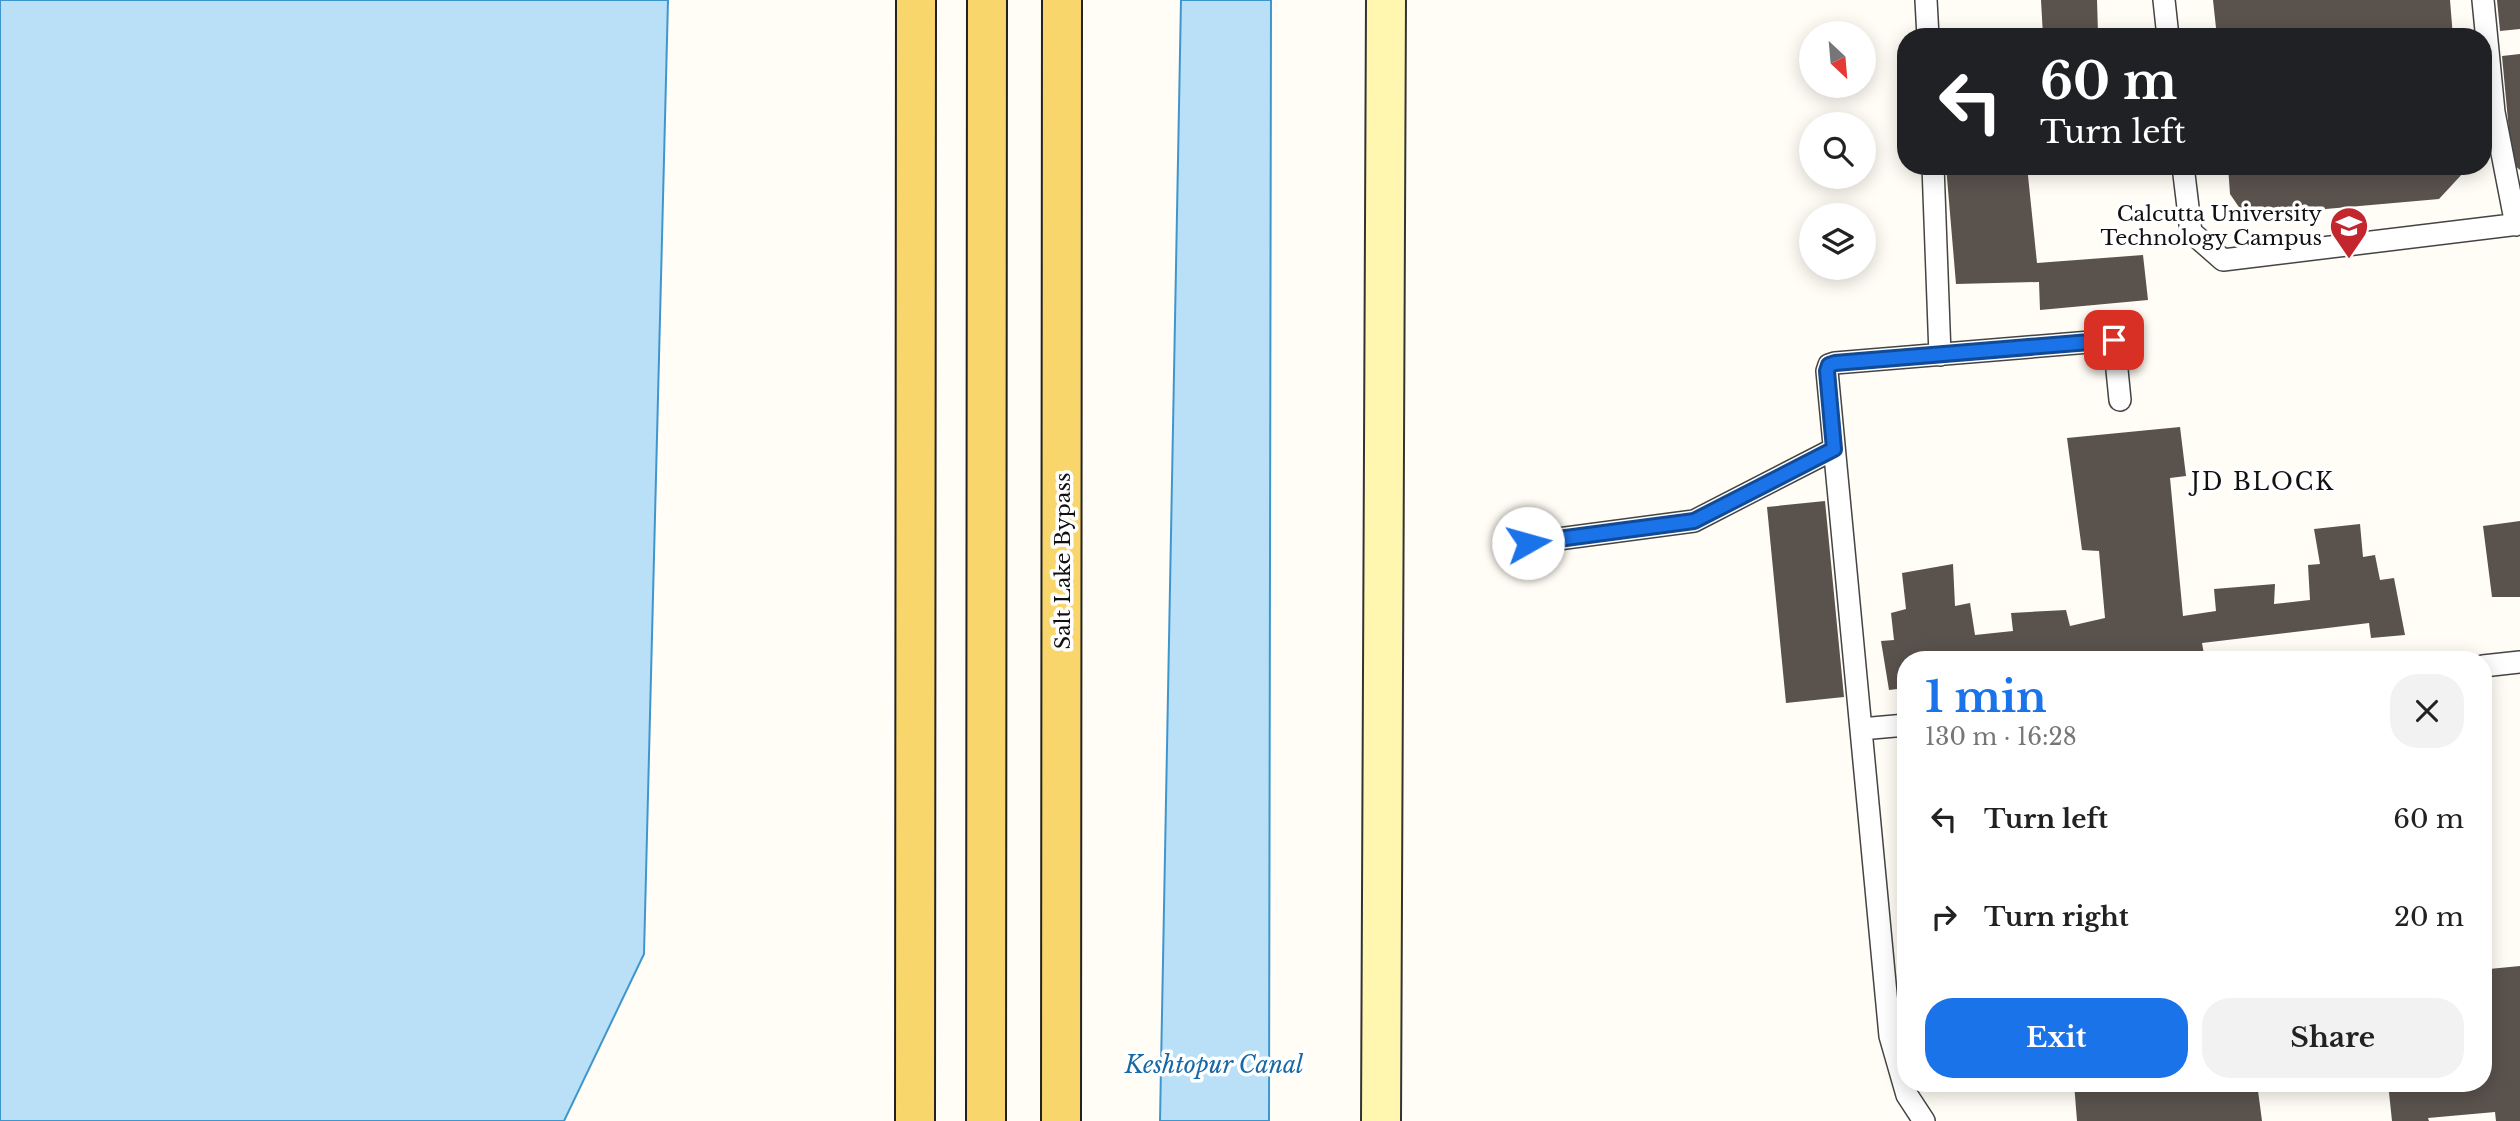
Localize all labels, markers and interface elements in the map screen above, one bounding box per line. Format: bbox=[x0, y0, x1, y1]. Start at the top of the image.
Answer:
north arrow bbox=[1799, 21, 1876, 98]
map controls bbox=[1799, 21, 1876, 280]
text: 60 m bbox=[2040, 51, 2177, 112]
icon: left bbox=[1925, 56, 2016, 147]
button: search bbox=[1799, 112, 1876, 189]
text: Turn left bbox=[2040, 112, 2186, 152]
place label: Calcutta University Technology Campus bbox=[2101, 201, 2323, 251]
button: layers bbox=[1799, 203, 1876, 280]
school or university icon: Calcutta University Technology Campus bbox=[2328, 205, 2370, 260]
pin bbox=[2084, 310, 2144, 370]
icon: arrive bbox=[2095, 321, 2133, 359]
district label: JD BLOCK bbox=[2188, 468, 2335, 496]
street label: Salt Lake Bypass bbox=[1050, 472, 1076, 650]
position arrow bbox=[1491, 506, 1565, 580]
text: 1 min bbox=[1925, 671, 2047, 723]
button: close bbox=[2390, 674, 2464, 748]
text: 130 m · 16:28 bbox=[1925, 723, 2077, 751]
icon: left bbox=[1925, 800, 1963, 838]
text: Turn left bbox=[1984, 803, 2108, 835]
text: 60 m bbox=[2393, 803, 2464, 835]
icon: right bbox=[1925, 898, 1963, 936]
text: Turn right bbox=[1984, 901, 2129, 933]
text: 20 m bbox=[2394, 901, 2464, 933]
button: Exit bbox=[1925, 998, 2188, 1078]
button: Share bbox=[2202, 998, 2464, 1078]
water label: Keshtopur Canal bbox=[1124, 1051, 1304, 1079]

